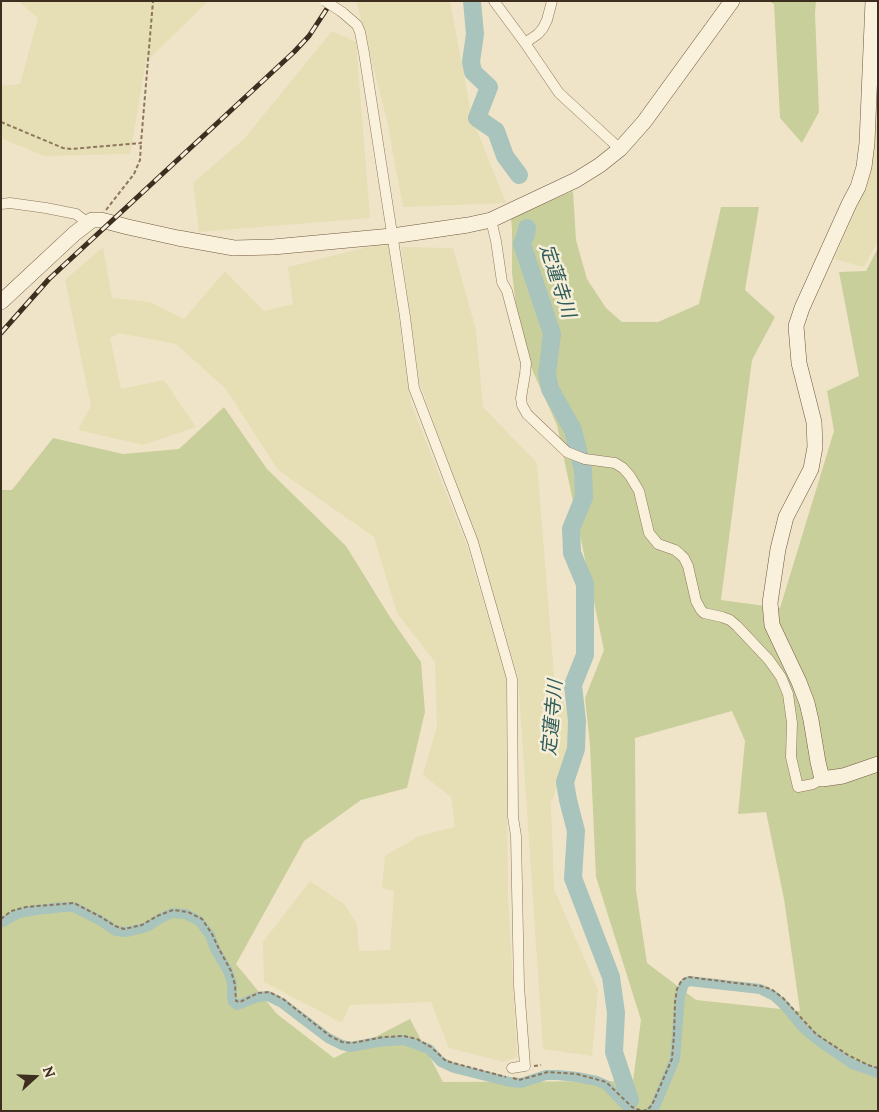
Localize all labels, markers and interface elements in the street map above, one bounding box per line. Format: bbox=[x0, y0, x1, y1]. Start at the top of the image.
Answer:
water label: 定蓮寺川 bbox=[534, 241, 580, 321]
water label: 定蓮寺川 bbox=[538, 679, 568, 757]
north arrow bbox=[10, 1052, 60, 1102]
text: N bbox=[39, 1064, 59, 1080]

